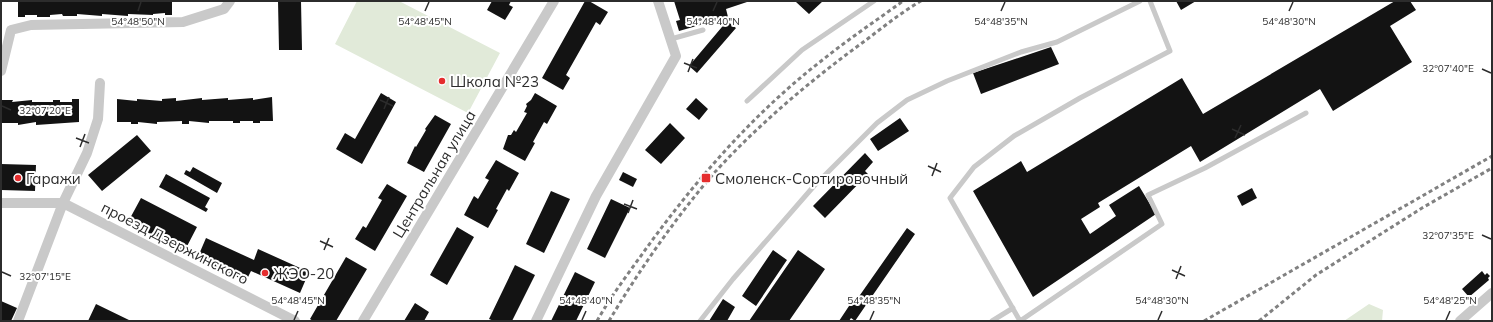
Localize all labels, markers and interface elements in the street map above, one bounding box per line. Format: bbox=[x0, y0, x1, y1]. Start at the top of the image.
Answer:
text: 54°48'50"N bbox=[111, 15, 165, 28]
text: 54°48'45"N bbox=[398, 15, 452, 28]
text: 54°48'40"N bbox=[686, 15, 740, 28]
text: 54°48'35"N bbox=[974, 15, 1028, 28]
text: 54°48'30"N bbox=[1262, 15, 1316, 28]
text: 32°07'40"E bbox=[1422, 62, 1474, 75]
place label: Школа №23 bbox=[450, 72, 539, 91]
marker: Школа №23 bbox=[437, 76, 447, 86]
text: 32°07'20"E bbox=[19, 104, 71, 117]
street label: Центральная улица bbox=[388, 107, 480, 241]
place label: Гаражи bbox=[26, 169, 81, 188]
place label: Смоленск-Сортировочный bbox=[715, 169, 908, 188]
marker: Смоленск-Сортировочный bbox=[700, 172, 712, 184]
marker: Гаражи bbox=[13, 173, 23, 183]
street label: проезд Дзержинского bbox=[98, 198, 252, 288]
text: 32°07'35"E bbox=[1422, 229, 1474, 242]
place label: ЖЭО-20 bbox=[273, 264, 334, 283]
marker: ЖЭО-20 bbox=[260, 268, 270, 278]
text: 32°07'15"E bbox=[19, 270, 71, 283]
text: 54°48'45"N bbox=[271, 294, 325, 307]
text: 54°48'40"N bbox=[559, 294, 613, 307]
text: 54°48'35"N bbox=[847, 294, 901, 307]
text: 54°48'30"N bbox=[1135, 294, 1189, 307]
text: 54°48'25"N bbox=[1423, 294, 1477, 307]

